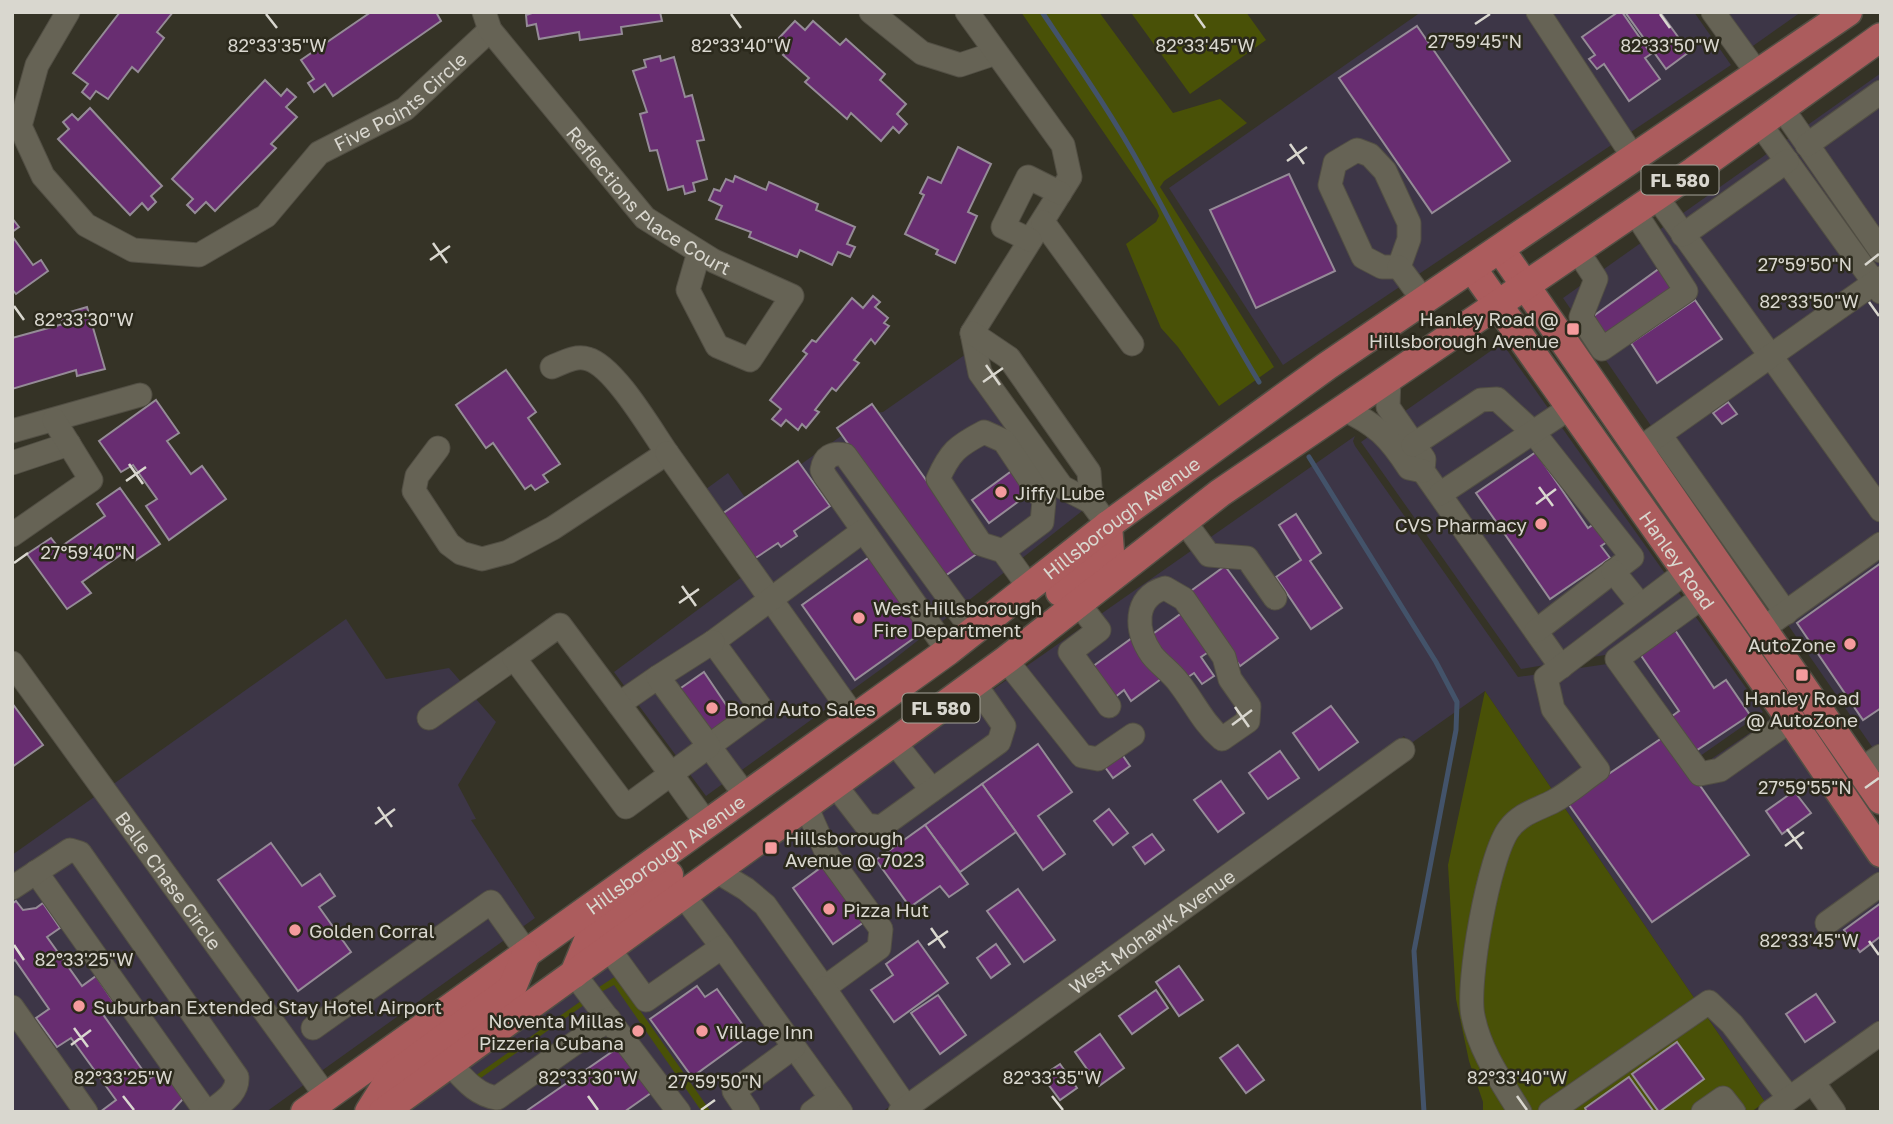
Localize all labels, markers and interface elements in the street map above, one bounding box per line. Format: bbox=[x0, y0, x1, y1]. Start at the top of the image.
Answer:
text: 27°59'45"N bbox=[1428, 30, 1522, 52]
text: 82°33'35"W bbox=[227, 34, 327, 56]
text: 82°33'40"W bbox=[691, 34, 791, 56]
text: 82°33'45"W bbox=[1155, 34, 1255, 56]
text: 82°33'50"W bbox=[1620, 34, 1720, 56]
street label: Five Points Circle bbox=[330, 47, 471, 155]
street label: Reflections Place Court bbox=[562, 121, 735, 279]
road number: FL 580 bbox=[1642, 166, 1718, 195]
text: 27°59'50"N bbox=[1758, 253, 1852, 275]
text: 82°33'50"W bbox=[1759, 290, 1859, 312]
place label: Hanley Road @ Hillsborough Avenue bbox=[1369, 307, 1559, 352]
text: 82°33'30"W bbox=[34, 308, 134, 330]
marker: Hanley Road @ Hillsborough Avenue bbox=[1565, 321, 1581, 337]
street label: Hillsborough Avenue bbox=[1038, 451, 1204, 584]
place label: Jiffy Lube bbox=[1015, 481, 1105, 504]
marker: Jiffy Lube bbox=[993, 484, 1009, 500]
street label: Hanley Road bbox=[1635, 506, 1721, 613]
place label: CVS Pharmacy bbox=[1395, 513, 1527, 536]
marker: CVS Pharmacy bbox=[1533, 516, 1549, 532]
text: 27°59'40"N bbox=[40, 541, 136, 563]
place label: West Hillsborough Fire Department bbox=[873, 596, 1042, 641]
marker: West Hillsborough Fire Department bbox=[851, 610, 867, 626]
place label: AutoZone bbox=[1748, 633, 1836, 656]
marker: AutoZone bbox=[1842, 636, 1858, 652]
marker: Hanley Road @ AutoZone bbox=[1794, 667, 1810, 683]
place label: Hanley Road @ AutoZone bbox=[1744, 686, 1860, 731]
road number: FL 580 bbox=[902, 694, 979, 722]
place label: Bond Auto Sales bbox=[726, 697, 876, 720]
marker: Bond Auto Sales bbox=[704, 700, 720, 716]
text: 27°59'55"N bbox=[1758, 776, 1852, 798]
street label: Hillsborough Avenue bbox=[581, 789, 749, 919]
street label: Belle Chase Circle bbox=[111, 806, 227, 954]
place label: Hillsborough Avenue @ 7023 bbox=[785, 826, 925, 871]
marker: Hillsborough Avenue @ 7023 bbox=[763, 840, 779, 856]
street label: West Mohawk Avenue bbox=[1064, 863, 1239, 998]
place label: Pizza Hut bbox=[843, 898, 929, 921]
marker: Pizza Hut bbox=[821, 901, 837, 917]
place label: Golden Corral bbox=[309, 919, 435, 942]
marker: Golden Corral bbox=[287, 922, 303, 938]
text: 82°33'45"W bbox=[1759, 929, 1859, 951]
text: 82°33'25"W bbox=[35, 948, 134, 970]
place label: Suburban Extended Stay Hotel Airport bbox=[93, 995, 442, 1018]
marker: Suburban Extended Stay Hotel Airport bbox=[71, 998, 87, 1014]
place label: Noventa Millas Pizzeria Cubana bbox=[479, 1009, 624, 1054]
place label: Village Inn bbox=[716, 1020, 814, 1043]
marker: Noventa Millas Pizzeria Cubana bbox=[630, 1023, 646, 1039]
marker: Village Inn bbox=[694, 1023, 710, 1039]
text: 82°33'25"W bbox=[74, 1066, 173, 1088]
text: 82°33'30"W bbox=[538, 1066, 638, 1088]
text: 82°33'35"W bbox=[1002, 1066, 1102, 1088]
text: 82°33'40"W bbox=[1467, 1066, 1567, 1088]
text: 27°59'50"N bbox=[668, 1070, 762, 1092]

